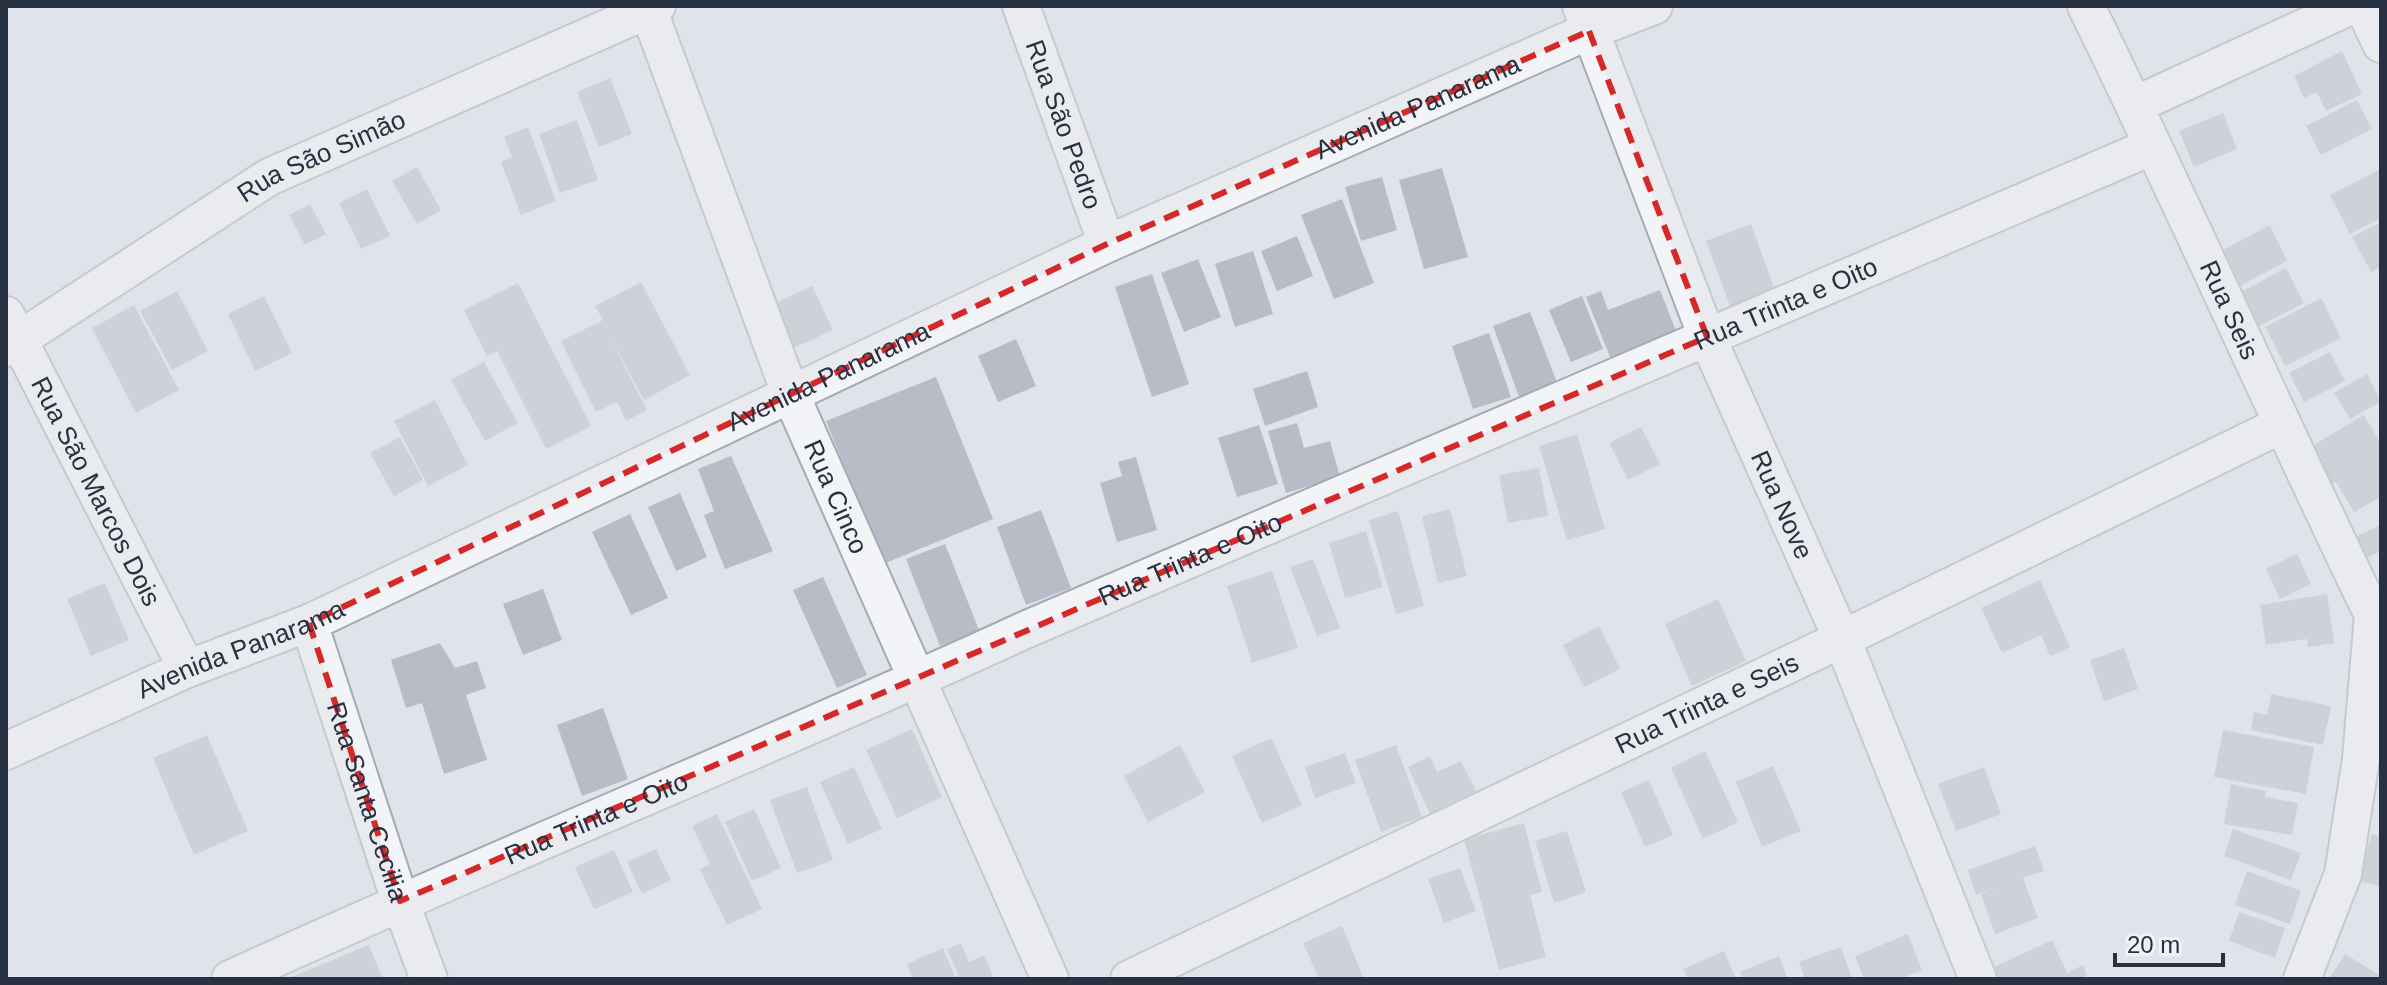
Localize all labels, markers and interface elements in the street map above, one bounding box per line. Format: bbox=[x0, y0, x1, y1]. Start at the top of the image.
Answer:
street label: Rua São Pedro bbox=[1019, 36, 1108, 213]
street label: Avenida Panarama bbox=[1310, 48, 1525, 165]
street label: Rua São Simão bbox=[232, 104, 410, 209]
street label: Rua Trinta e Oito bbox=[1689, 251, 1882, 356]
street label: Rua Seis bbox=[2194, 256, 2265, 364]
street label: Avenida Panarama bbox=[722, 315, 935, 437]
street label: Rua São Marcos Dois bbox=[25, 372, 167, 611]
street label: Rua Cinco bbox=[798, 435, 874, 558]
street label: Rua Nove bbox=[1745, 446, 1819, 564]
street label: Rua Trinta e Oito bbox=[1094, 507, 1286, 612]
street label: Avenida Panarama bbox=[132, 593, 350, 705]
street label: Rua Trinta e Seis bbox=[1610, 647, 1803, 760]
street label: Rua Santa Cecilia bbox=[321, 698, 414, 906]
street label: Rua Trinta e Oito bbox=[500, 766, 692, 871]
scale bar bbox=[2115, 917, 2223, 967]
text: 20 m bbox=[2127, 931, 2180, 958]

